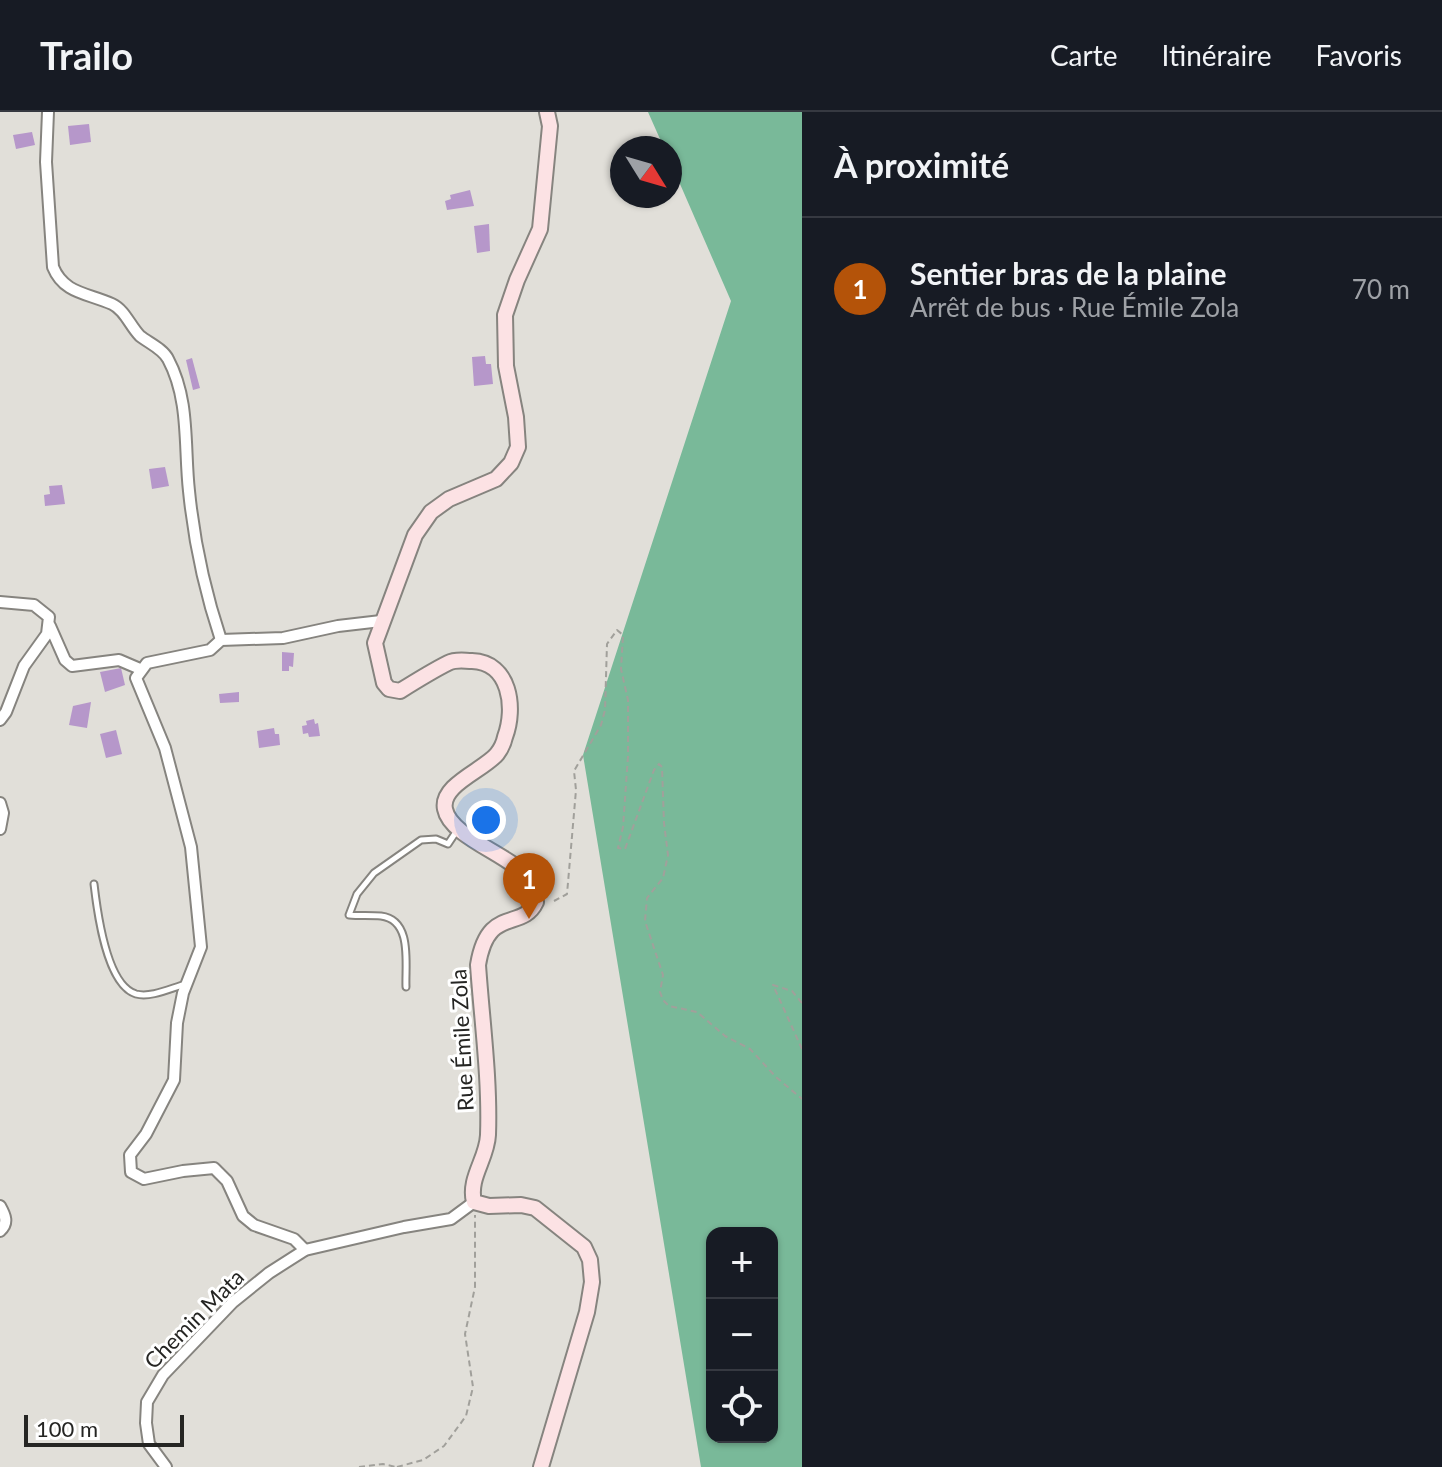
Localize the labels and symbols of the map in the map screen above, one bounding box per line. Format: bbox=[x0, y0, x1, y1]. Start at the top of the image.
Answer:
north arrow bbox=[610, 136, 682, 208]
your location bbox=[466, 800, 506, 840]
pin: 1 bbox=[503, 853, 555, 919]
street label: Rue Émile Zola bbox=[444, 968, 479, 1112]
street label: Chemin Mata bbox=[138, 1263, 249, 1374]
scale bar bbox=[24, 1411, 184, 1447]

